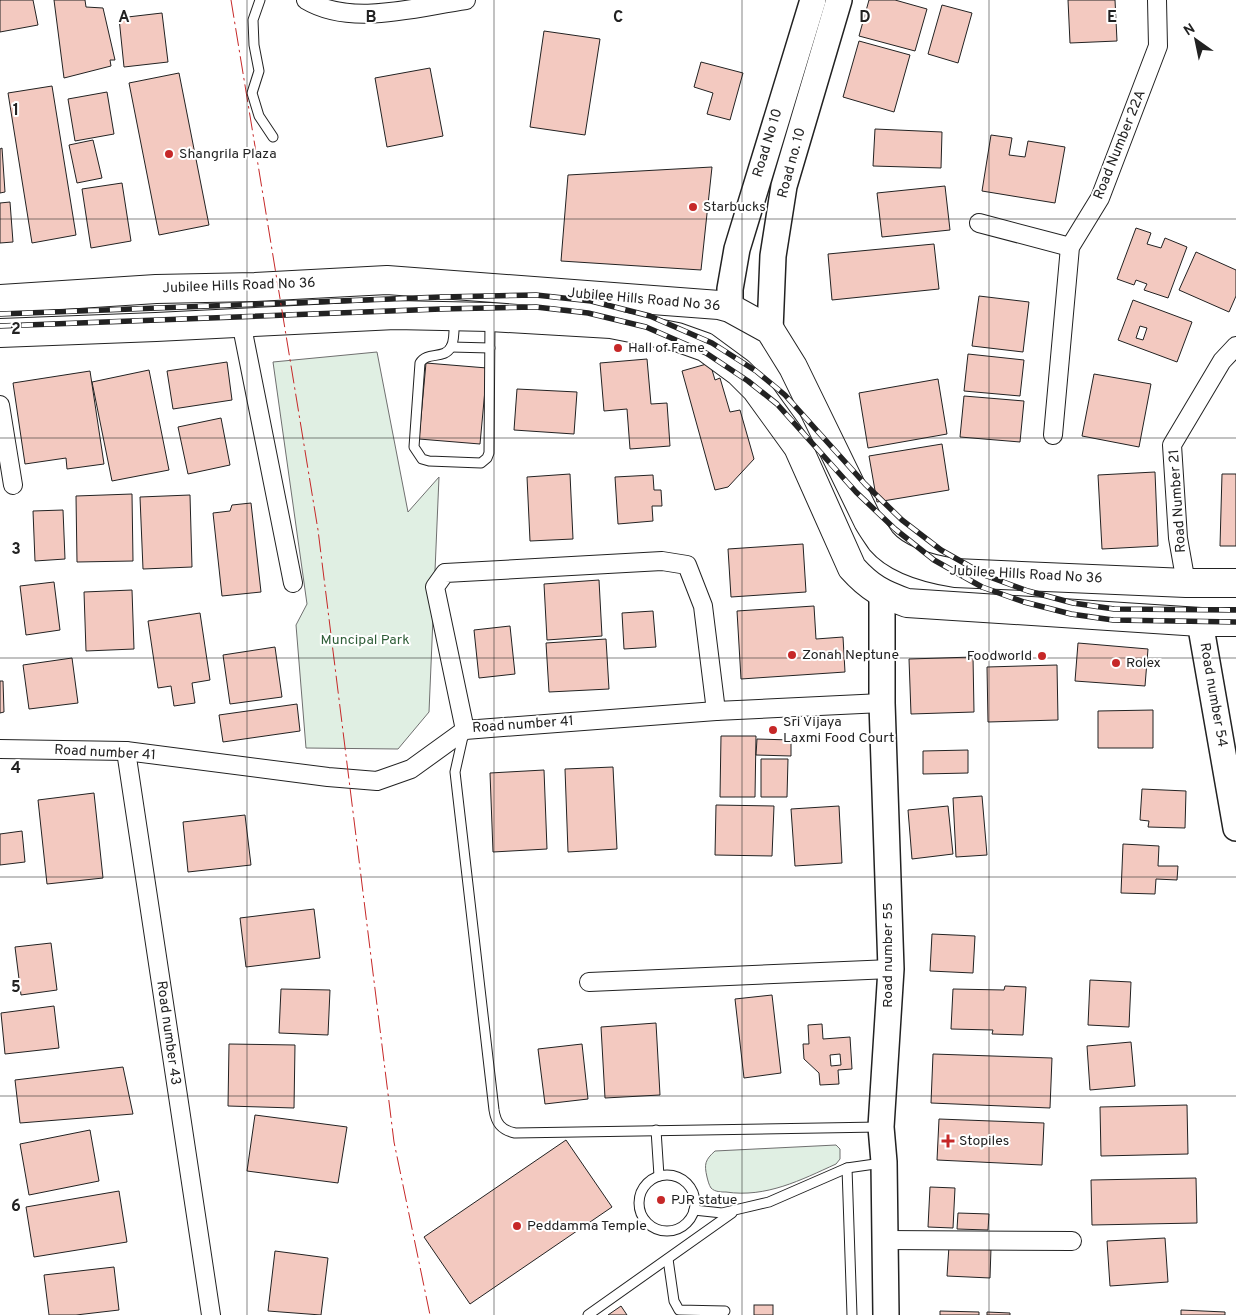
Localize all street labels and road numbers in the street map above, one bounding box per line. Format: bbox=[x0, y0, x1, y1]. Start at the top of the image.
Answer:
street label: Road Number 22A bbox=[1090, 88, 1150, 202]
street label: Road No 10 bbox=[749, 107, 787, 179]
street label: Road no. 10 bbox=[774, 126, 810, 200]
street label: Jubilee Hills Road No 36 bbox=[162, 275, 316, 297]
street label: Jubilee Hills Road No 36 bbox=[567, 285, 721, 315]
street label: Road Number 21 bbox=[1166, 449, 1190, 553]
street label: Jubilee Hills Road No 36 bbox=[949, 562, 1103, 588]
street label: Road number 54 bbox=[1195, 642, 1231, 748]
street label: Road number 41 bbox=[472, 713, 574, 737]
street label: Road number 41 bbox=[54, 742, 156, 764]
street label: Road number 55 bbox=[880, 902, 897, 1008]
street label: Road number 43 bbox=[152, 980, 184, 1086]

